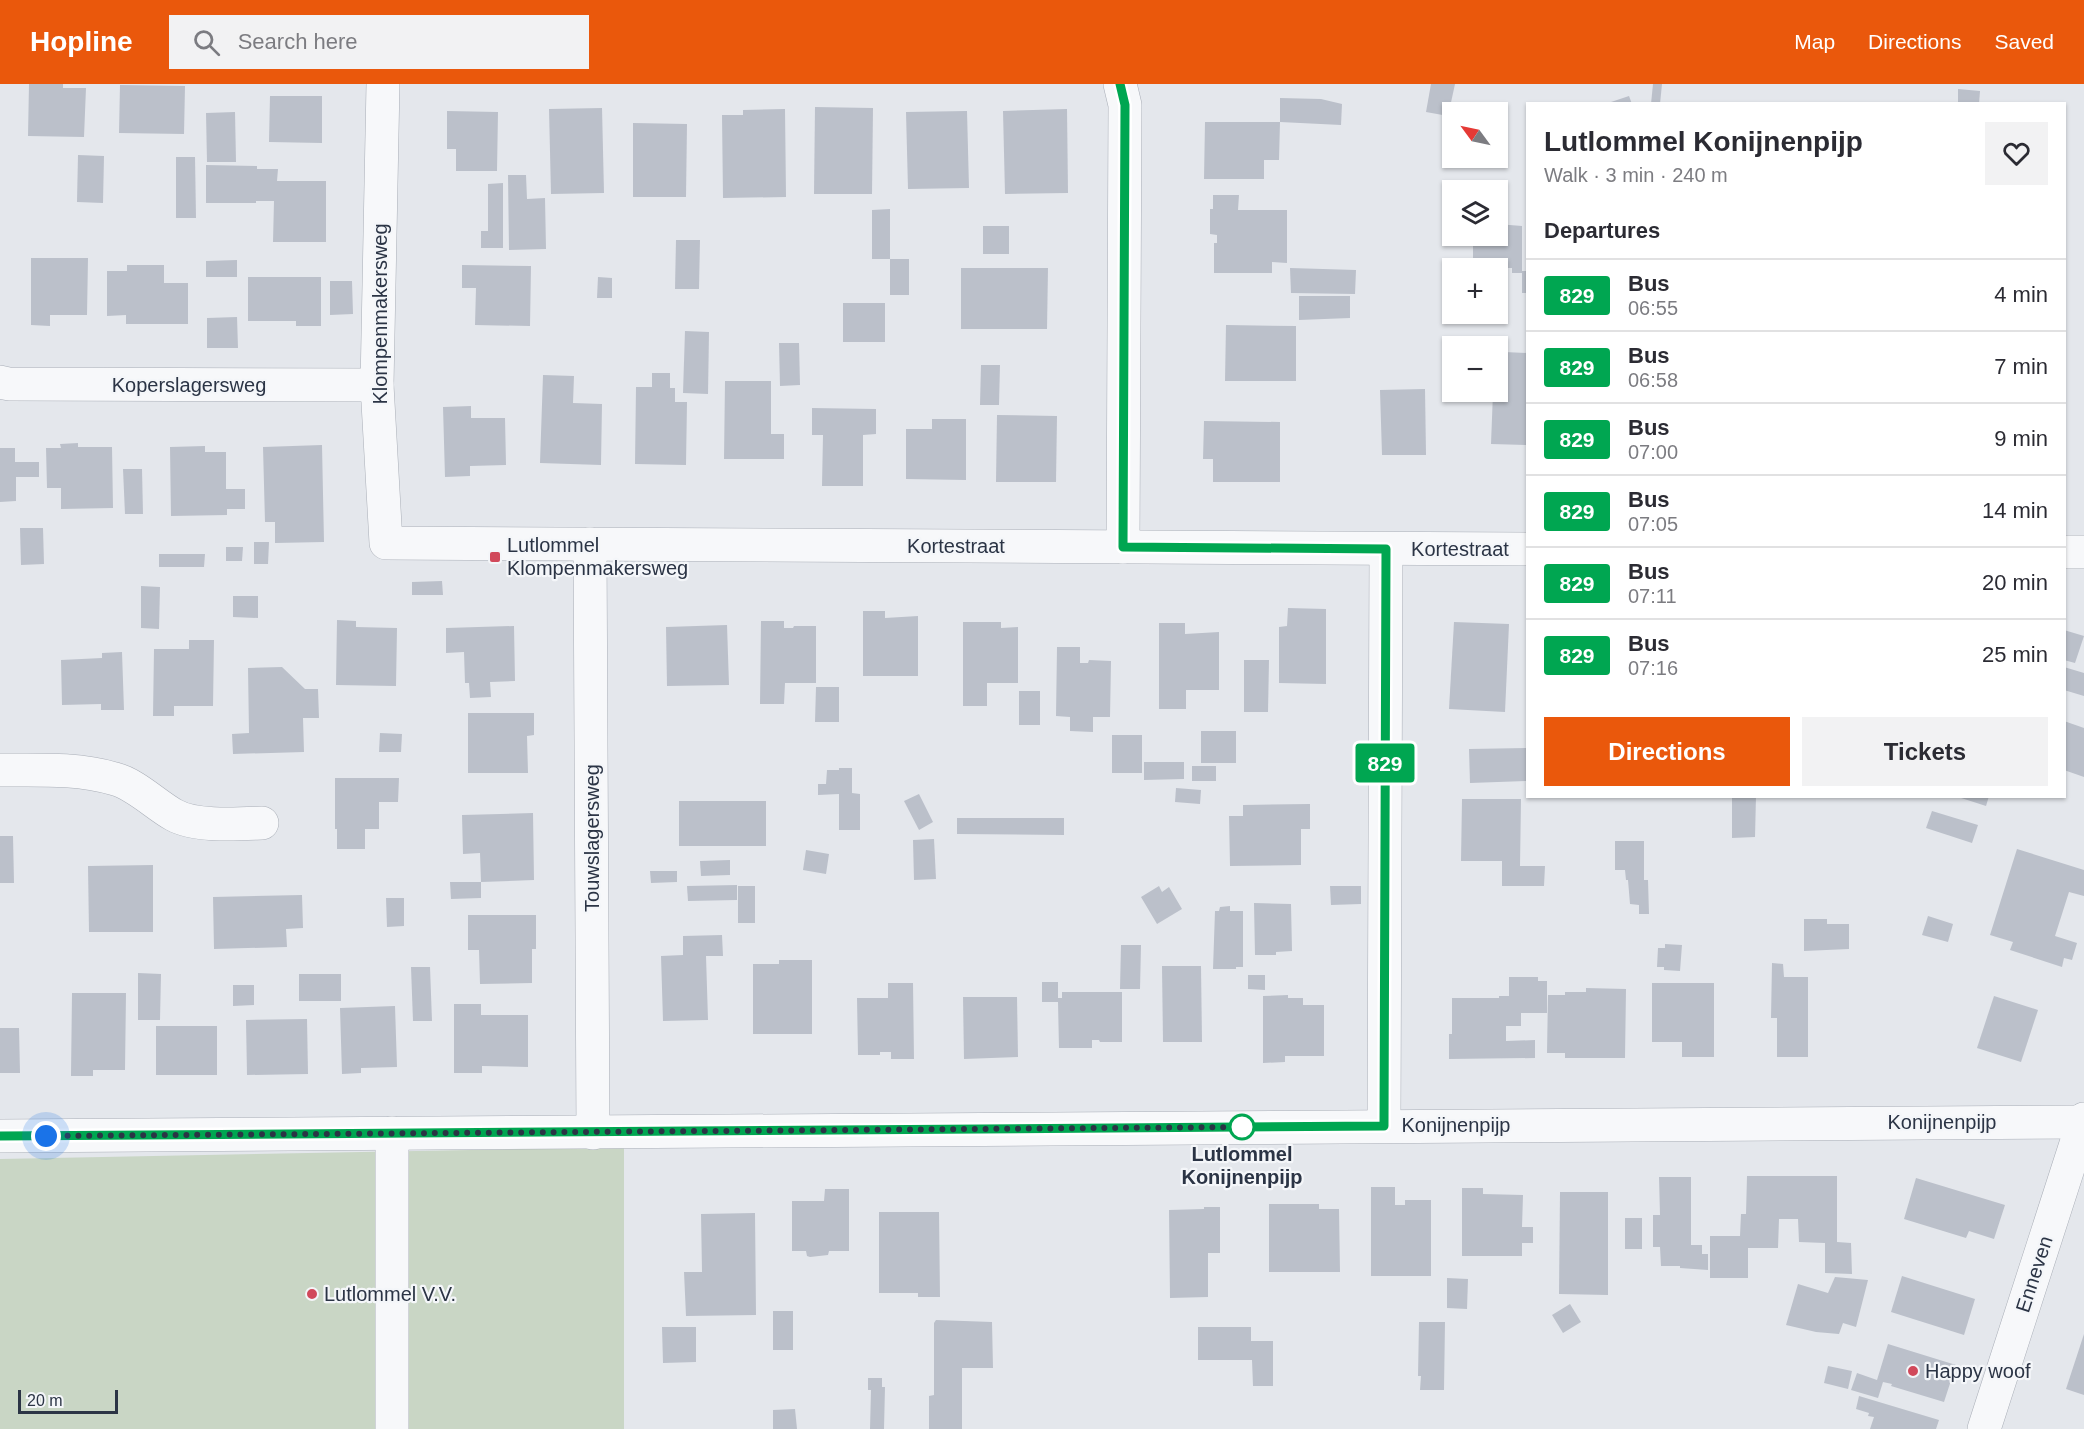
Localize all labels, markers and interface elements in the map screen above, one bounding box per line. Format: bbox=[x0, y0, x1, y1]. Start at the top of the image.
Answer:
search box bbox=[169, 15, 589, 69]
text: Hopline bbox=[30, 26, 133, 57]
icon: search bbox=[190, 26, 223, 59]
text: Search here bbox=[238, 29, 358, 54]
text: Map bbox=[1794, 30, 1835, 53]
text: Directions bbox=[1868, 30, 1961, 53]
text: Saved bbox=[1994, 30, 2054, 53]
north arrow bbox=[1442, 102, 1508, 168]
map controls bbox=[1442, 102, 1508, 402]
button: heart bbox=[1985, 122, 2048, 185]
text: Lutlommel Konijnenpijp bbox=[1544, 126, 1863, 157]
text: Walk · 3 min · 240 m bbox=[1544, 164, 1728, 186]
button: layers bbox=[1442, 180, 1508, 246]
text: Departures bbox=[1544, 218, 1660, 243]
street label: Klompenmakersweg bbox=[369, 223, 391, 405]
button: + bbox=[1442, 258, 1508, 324]
text: Bus bbox=[1628, 271, 1670, 296]
text: 4 min bbox=[1994, 282, 2048, 307]
text: 829 bbox=[1559, 284, 1595, 307]
text: 06:55 bbox=[1628, 297, 1678, 319]
button: − bbox=[1442, 336, 1508, 402]
text: Bus bbox=[1628, 343, 1670, 368]
text: 7 min bbox=[1994, 354, 2048, 379]
text: 829 bbox=[1559, 356, 1595, 379]
text: 06:58 bbox=[1628, 369, 1678, 391]
street label: Koperslagersweg bbox=[112, 374, 266, 396]
text: Bus bbox=[1628, 415, 1670, 440]
text: 9 min bbox=[1994, 426, 2048, 451]
text: 829 bbox=[1559, 428, 1595, 451]
text: 07:00 bbox=[1628, 441, 1678, 463]
text: Bus bbox=[1628, 487, 1670, 512]
text: 14 min bbox=[1982, 498, 2048, 523]
text: 829 bbox=[1559, 500, 1595, 523]
text: 07:05 bbox=[1628, 513, 1678, 535]
place label: Lutlommel Klompenmakersweg bbox=[507, 534, 688, 579]
street label: Kortestraat bbox=[907, 535, 1005, 557]
street label: Kortestraat bbox=[1411, 538, 1509, 560]
marker: Lutlommel Klompenmakersweg bbox=[488, 550, 502, 564]
text: Bus bbox=[1628, 559, 1670, 584]
text: 20 min bbox=[1982, 570, 2048, 595]
text: 829 bbox=[1559, 572, 1595, 595]
text: 07:11 bbox=[1628, 585, 1677, 607]
text: Bus bbox=[1628, 631, 1670, 656]
text: 25 min bbox=[1982, 642, 2048, 667]
text: 829 bbox=[1559, 644, 1595, 667]
text: 07:16 bbox=[1628, 657, 1678, 679]
button: Directions bbox=[1544, 717, 1790, 786]
button: Tickets bbox=[1802, 717, 2048, 786]
line badge: 829 bbox=[1350, 744, 1420, 782]
text: 829 bbox=[1367, 752, 1403, 775]
street label: Touwslagersweg bbox=[581, 764, 603, 912]
street label: Konijnenpijp bbox=[1888, 1111, 1996, 1133]
marker: Lutlommel Konijnenpijp bbox=[1229, 1114, 1255, 1140]
street label: Konijnenpijp bbox=[1402, 1114, 1510, 1136]
your location bbox=[31, 1121, 61, 1151]
place label: Lutlommel Konijnenpijp bbox=[1181, 1143, 1303, 1188]
street label: Enneven bbox=[2011, 1233, 2057, 1315]
place label: Lutlommel V.V. bbox=[324, 1283, 456, 1305]
marker: Lutlommel V.V. bbox=[305, 1287, 319, 1301]
place label: Happy woof bbox=[1925, 1360, 2031, 1382]
marker: Happy woof bbox=[1906, 1364, 1920, 1378]
scale bar bbox=[18, 1387, 118, 1414]
text: 20 m bbox=[27, 1392, 63, 1409]

